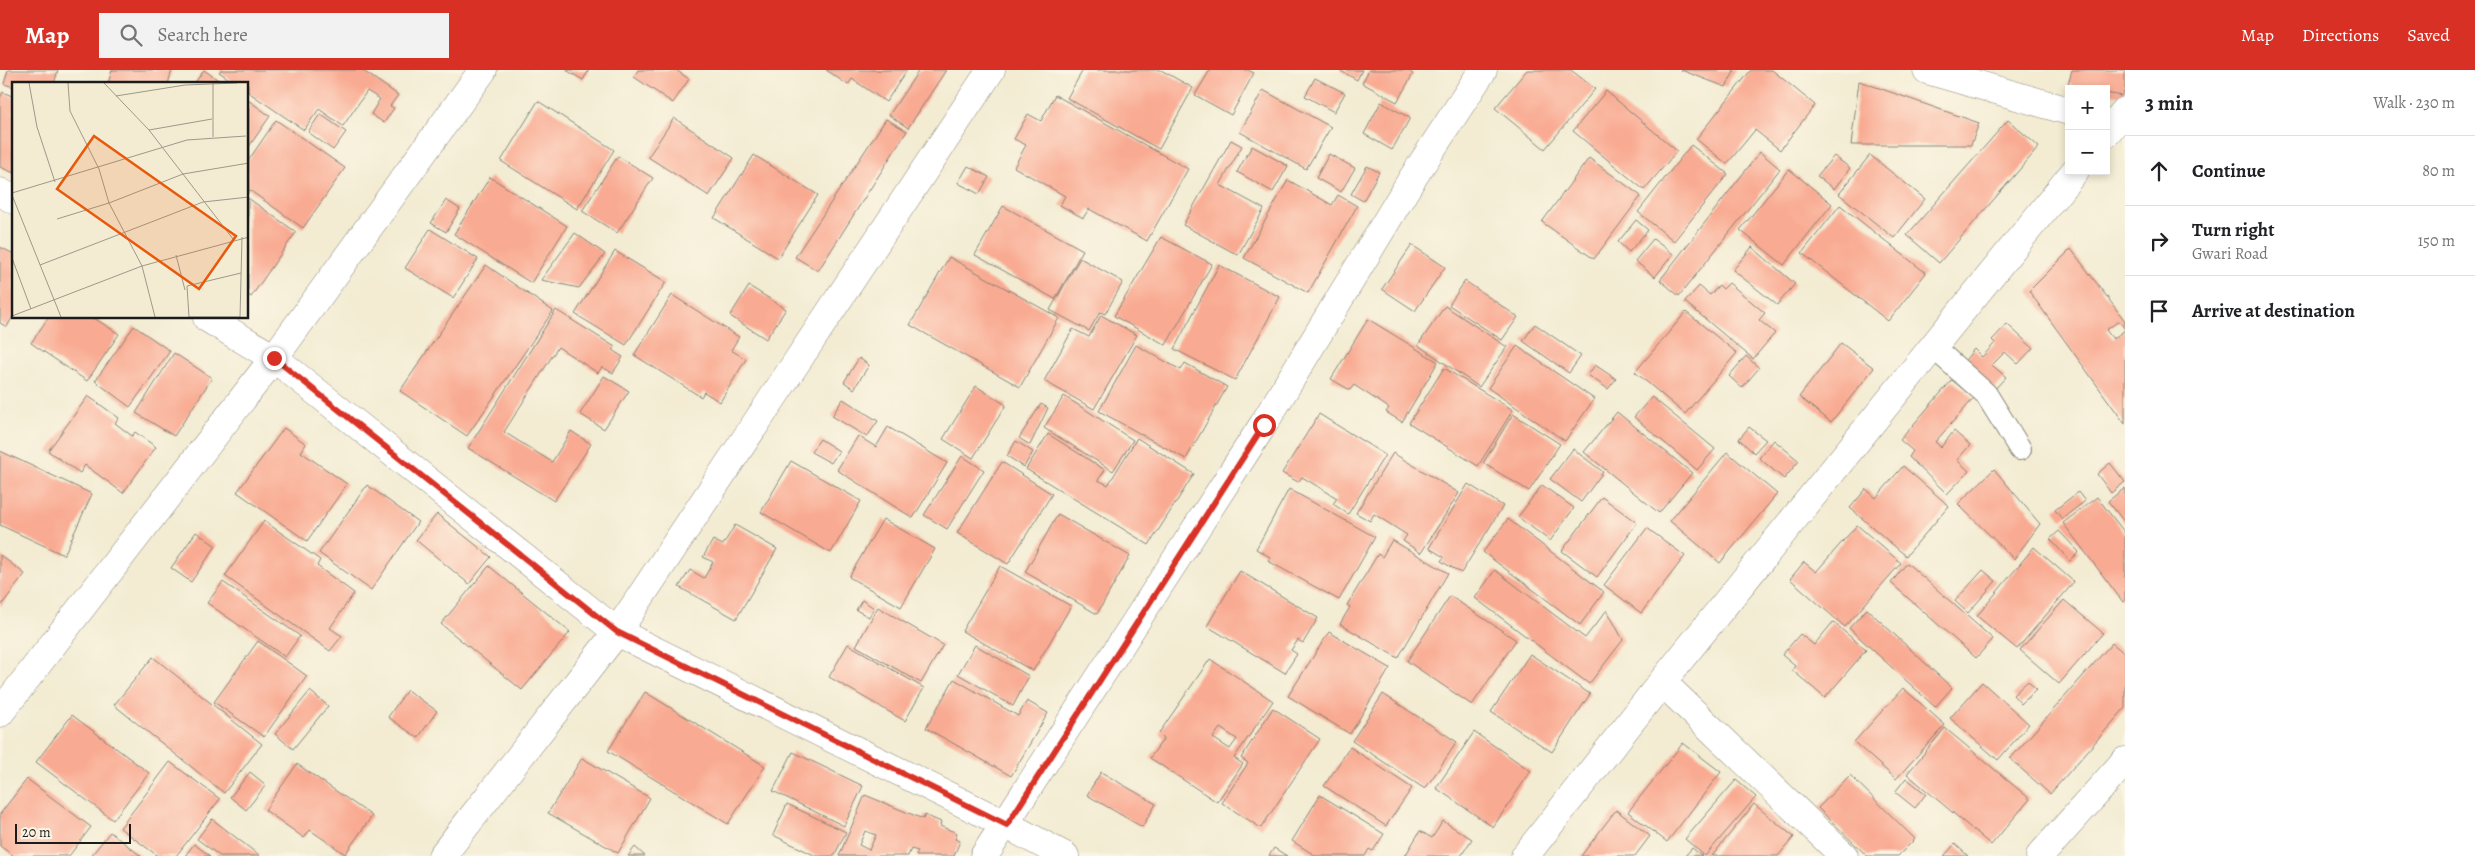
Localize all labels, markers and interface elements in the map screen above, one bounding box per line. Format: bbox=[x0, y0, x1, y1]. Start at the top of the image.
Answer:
search box bbox=[99, 13, 449, 58]
text: Map bbox=[25, 19, 69, 51]
icon: search bbox=[117, 21, 145, 49]
text: Search here bbox=[157, 22, 248, 48]
text: Map bbox=[2241, 23, 2274, 47]
text: Directions bbox=[2302, 23, 2379, 47]
text: Saved bbox=[2407, 23, 2450, 47]
inset map bbox=[12, 82, 249, 319]
map controls bbox=[2065, 85, 2110, 175]
button: + bbox=[2065, 85, 2110, 130]
text: 3 min bbox=[2145, 89, 2193, 117]
text: Walk · 230 m bbox=[2373, 92, 2455, 114]
button: − bbox=[2065, 130, 2110, 175]
icon: ahead bbox=[2145, 157, 2173, 185]
text: Continue bbox=[2192, 158, 2266, 184]
text: 80 m bbox=[2422, 160, 2455, 182]
text: Turn right bbox=[2192, 217, 2274, 243]
icon: right bbox=[2145, 227, 2173, 255]
text: 150 m bbox=[2418, 230, 2455, 252]
text: Gwari Road bbox=[2192, 243, 2268, 265]
icon: arrive bbox=[2145, 297, 2173, 325]
text: Arrive at destination bbox=[2192, 298, 2355, 324]
route end bbox=[263, 347, 286, 370]
route start bbox=[1253, 414, 1276, 437]
scale bar bbox=[15, 821, 131, 844]
text: 20 m bbox=[22, 823, 51, 842]

